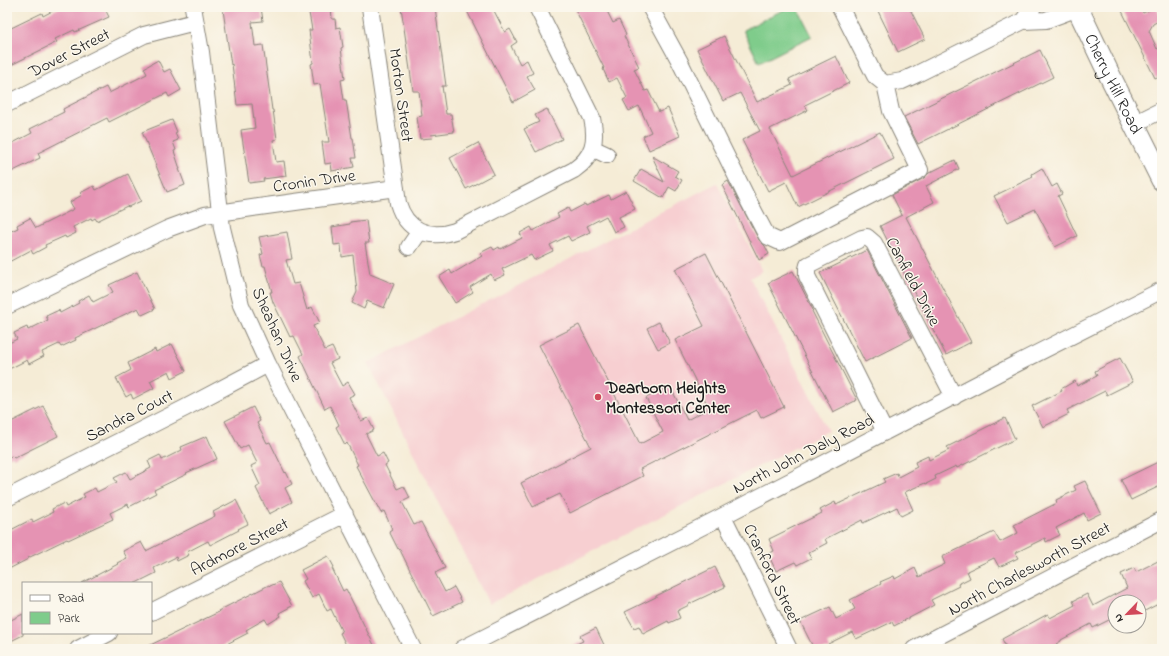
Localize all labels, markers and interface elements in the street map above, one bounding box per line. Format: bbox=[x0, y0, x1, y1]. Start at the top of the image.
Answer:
street label: Dover Street bbox=[24, 22, 115, 85]
street label: Cherry Hill Road bbox=[1077, 30, 1148, 139]
street label: Morton Street bbox=[382, 47, 420, 144]
street label: Cronin Drive bbox=[271, 163, 357, 200]
street label: Canfield Drive bbox=[879, 233, 947, 331]
street label: Sheahan Drive bbox=[245, 283, 309, 386]
place label: Dearborn Heights Montessori Center bbox=[605, 376, 730, 421]
street label: Sandra Court bbox=[81, 383, 178, 449]
marker: Dearborn Heights Montessori Center bbox=[593, 392, 603, 402]
street label: North John Daly Road bbox=[728, 408, 880, 502]
street label: Ardmore Street bbox=[186, 512, 293, 583]
street label: North Charlesworth Street bbox=[944, 516, 1116, 623]
street label: Cranford Street bbox=[736, 520, 807, 630]
legend bbox=[22, 582, 152, 634]
text: Road bbox=[58, 590, 84, 608]
north arrow bbox=[1107, 594, 1147, 634]
text: Park bbox=[58, 610, 80, 628]
text: N bbox=[1110, 611, 1128, 625]

